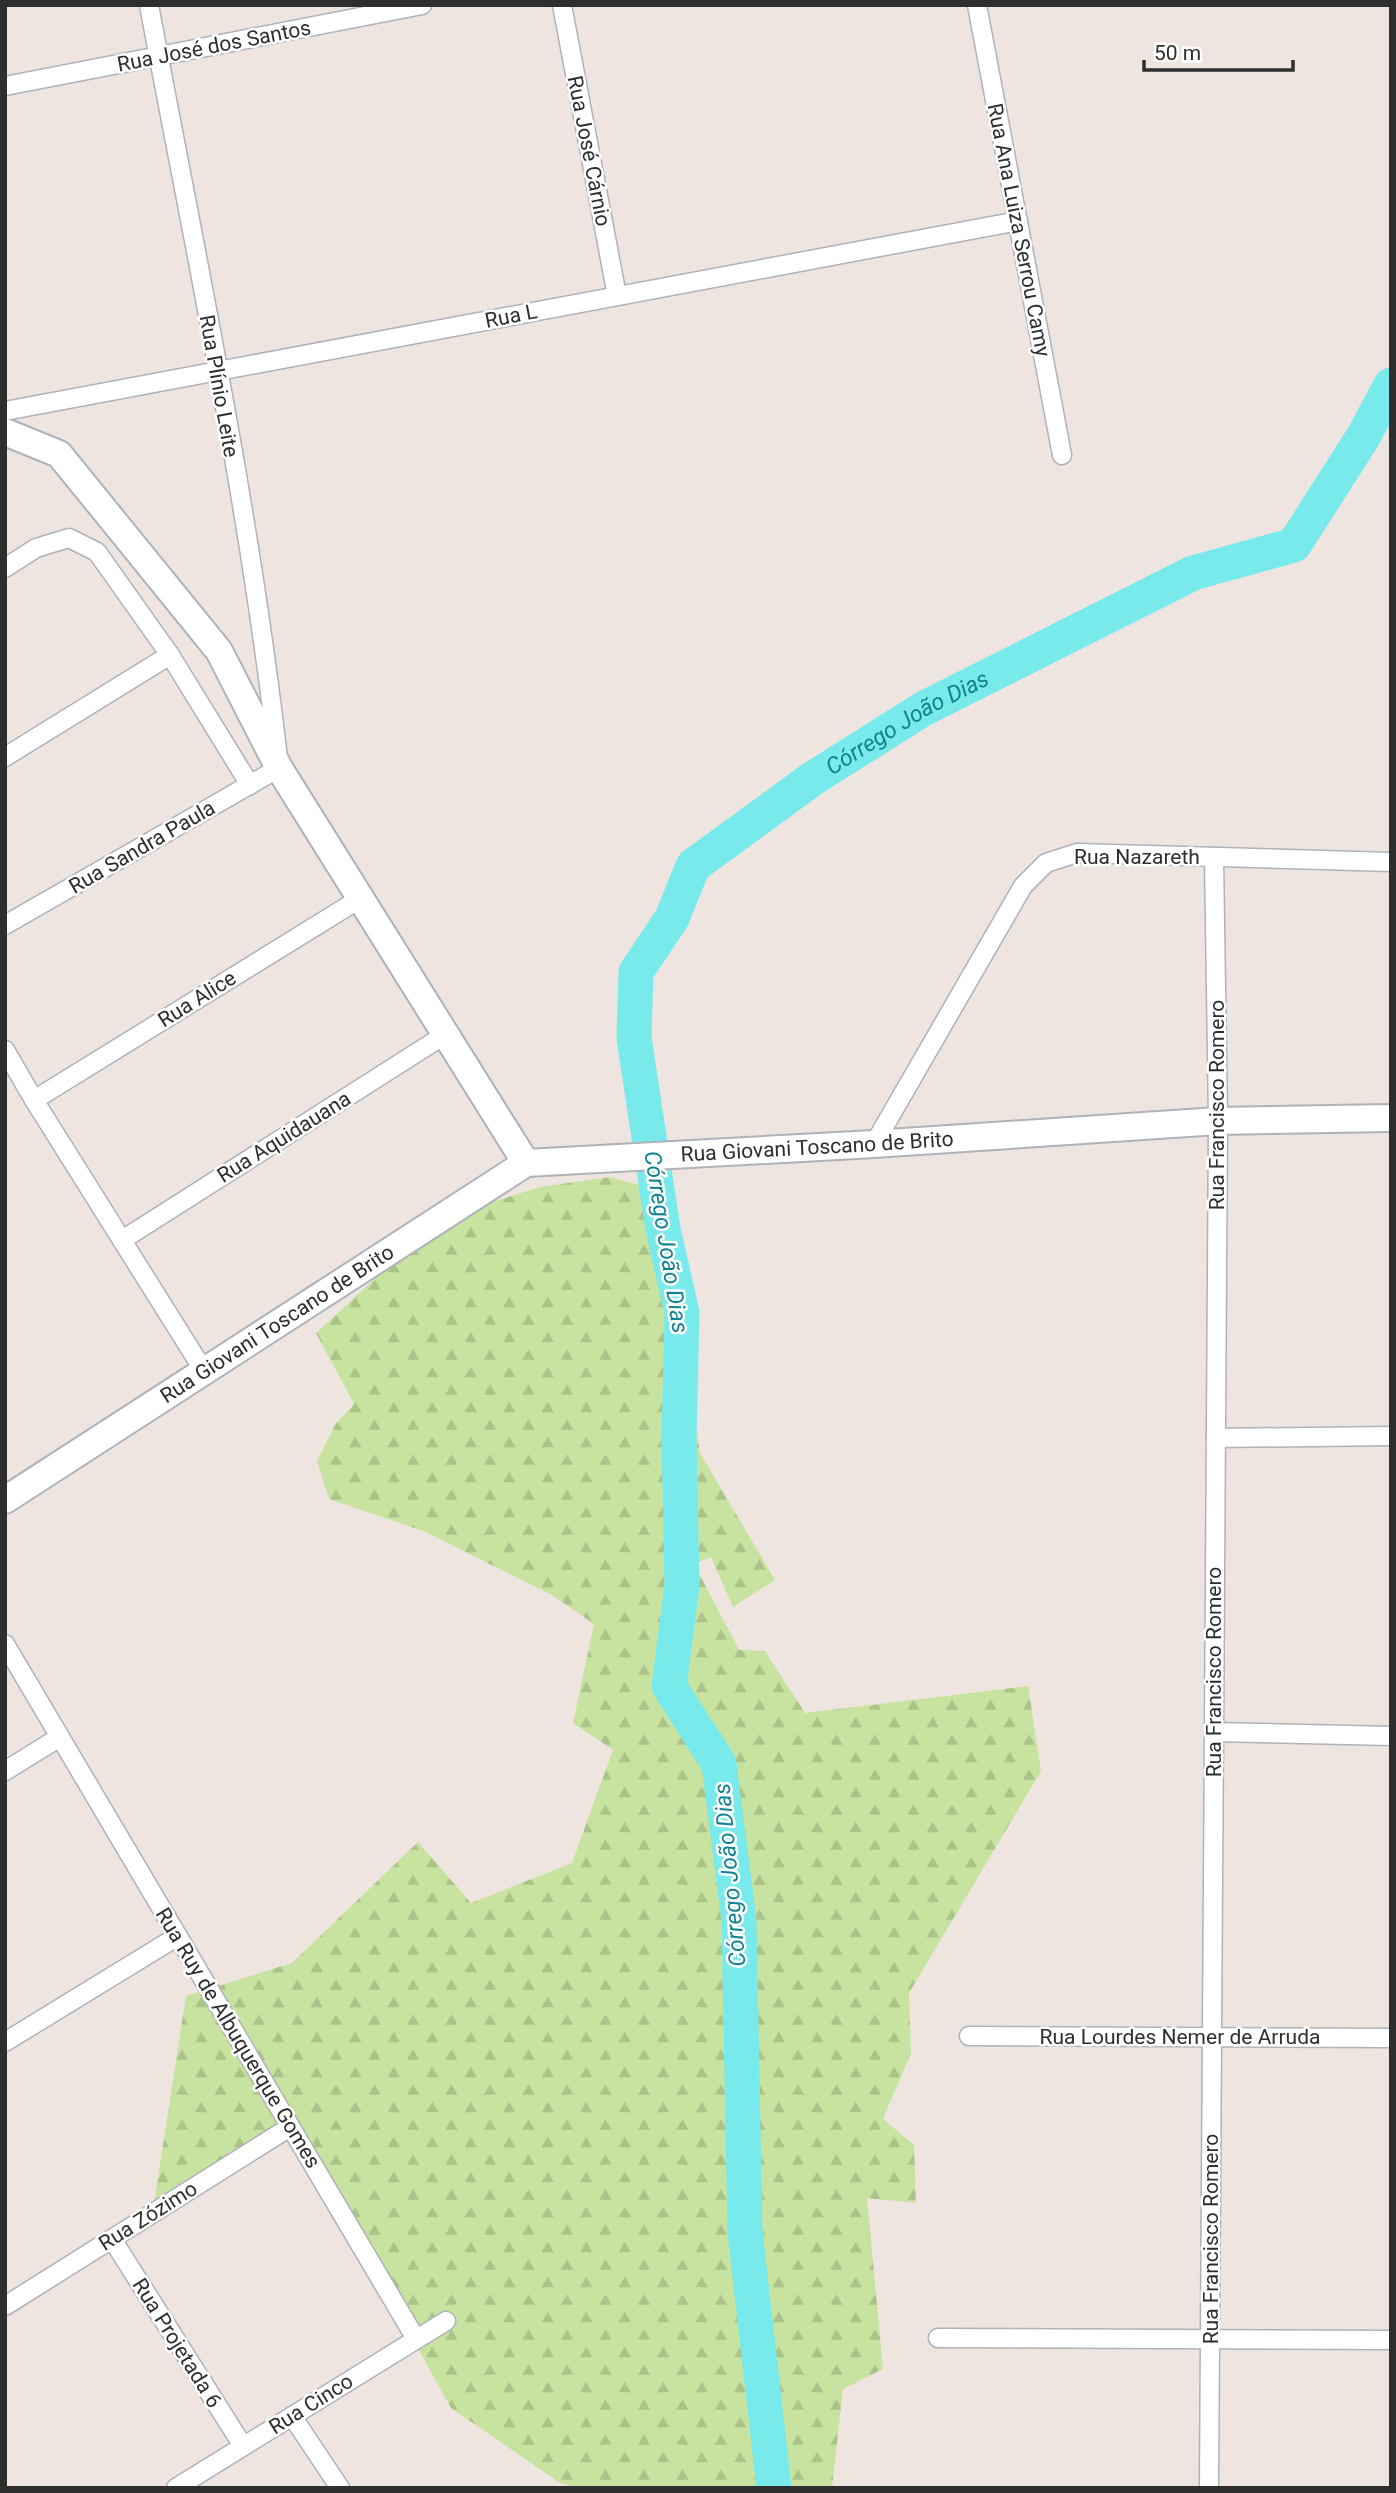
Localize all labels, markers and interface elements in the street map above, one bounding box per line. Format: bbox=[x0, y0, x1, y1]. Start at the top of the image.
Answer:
street label: Rua José dos Santos bbox=[115, 15, 313, 77]
scale bar bbox=[1144, 28, 1293, 72]
text: 50 m bbox=[1154, 41, 1201, 65]
street label: Rua José Cárnio bbox=[563, 74, 615, 228]
street label: Rua Ana Luiza Serrou Camy bbox=[983, 101, 1055, 359]
street label: Rua L bbox=[483, 299, 539, 333]
street label: Rua Plínio Leite bbox=[195, 313, 243, 459]
water label: Córrego João Dias bbox=[821, 665, 993, 780]
street label: Rua Sandra Paula bbox=[65, 795, 219, 899]
street label: Rua Nazareth bbox=[1074, 845, 1200, 869]
street label: Rua Alice bbox=[154, 966, 240, 1032]
street label: Rua Francisco Romero bbox=[1205, 1000, 1229, 1210]
street label: Rua Aquidauana bbox=[213, 1086, 355, 1188]
street label: Rua Giovani Toscano de Brito bbox=[680, 1127, 954, 1167]
water label: Córrego João Dias bbox=[638, 1149, 694, 1335]
street label: Rua Giovani Toscano de Brito bbox=[156, 1240, 398, 1408]
street label: Rua Francisco Romero bbox=[1202, 1567, 1226, 1777]
water label: Córrego João Dias bbox=[709, 1782, 751, 1968]
street label: Rua Ruy de Albuquerque Gomes bbox=[151, 1904, 325, 2172]
street label: Rua Lourdes Nemer de Arruda bbox=[1040, 2025, 1320, 2049]
street label: Rua Francisco Romero bbox=[1199, 2134, 1223, 2344]
street label: Rua Zózimo bbox=[94, 2176, 202, 2256]
street label: Rua Projetada 6 bbox=[128, 2274, 226, 2412]
street label: Rua Cinco bbox=[265, 2369, 357, 2439]

